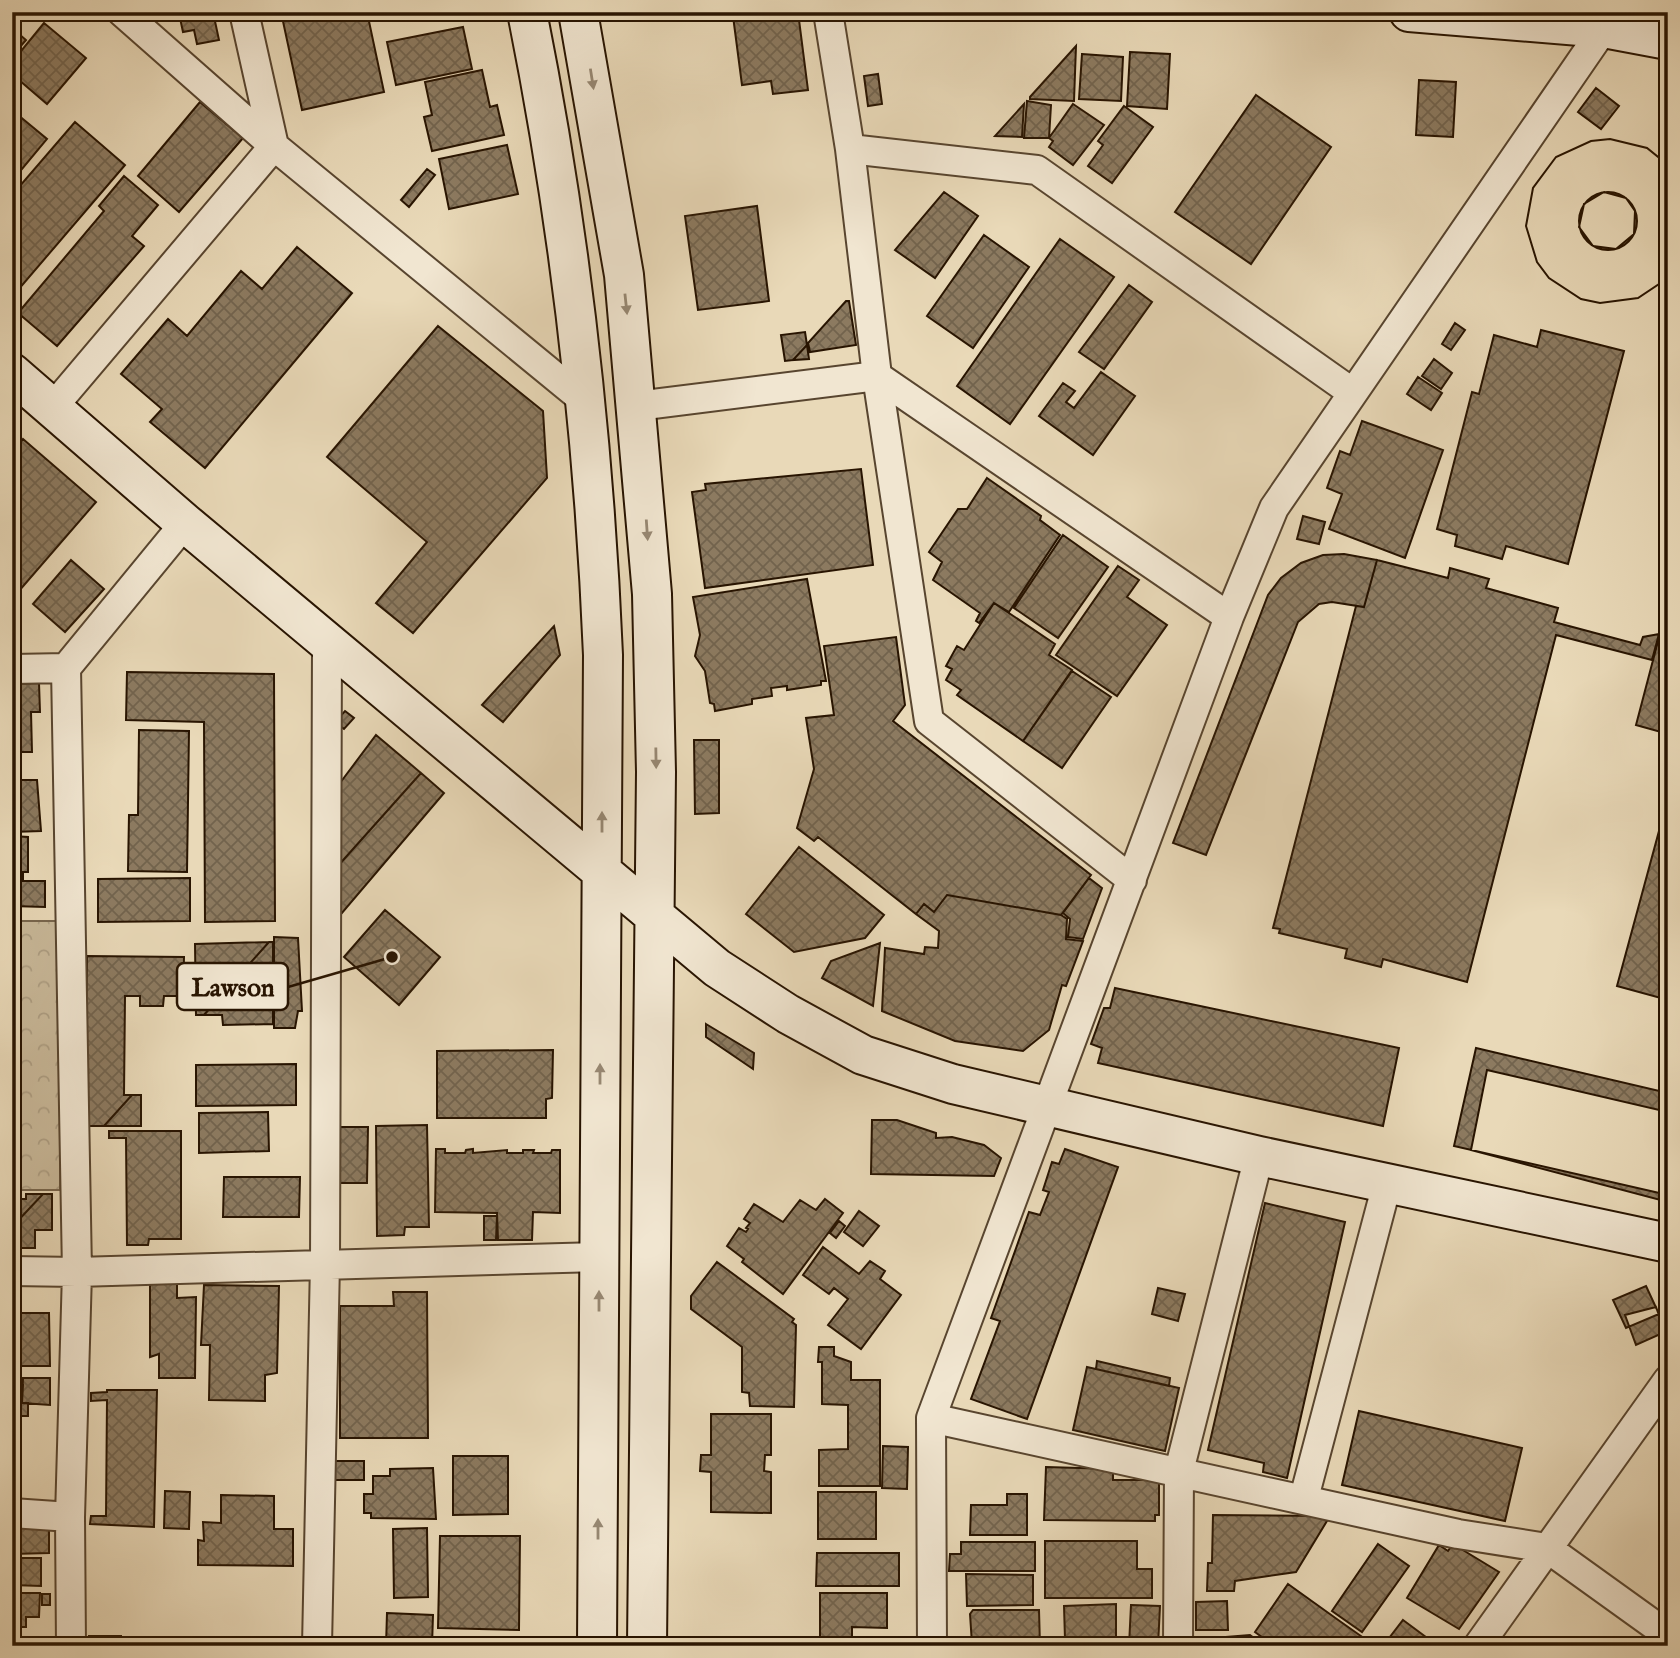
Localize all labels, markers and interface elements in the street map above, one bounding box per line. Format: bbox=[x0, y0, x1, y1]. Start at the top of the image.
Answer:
one-way arrow bbox=[586, 68, 597, 90]
one-way arrow bbox=[621, 293, 632, 315]
one-way arrow bbox=[642, 520, 653, 542]
one-way arrow bbox=[650, 747, 661, 769]
one-way arrow bbox=[596, 810, 608, 832]
callout: Lawson bbox=[177, 963, 288, 1010]
text: Lawson bbox=[191, 972, 275, 1005]
one-way arrow bbox=[594, 1062, 606, 1084]
one-way arrow bbox=[593, 1290, 605, 1312]
one-way arrow bbox=[592, 1517, 604, 1539]

